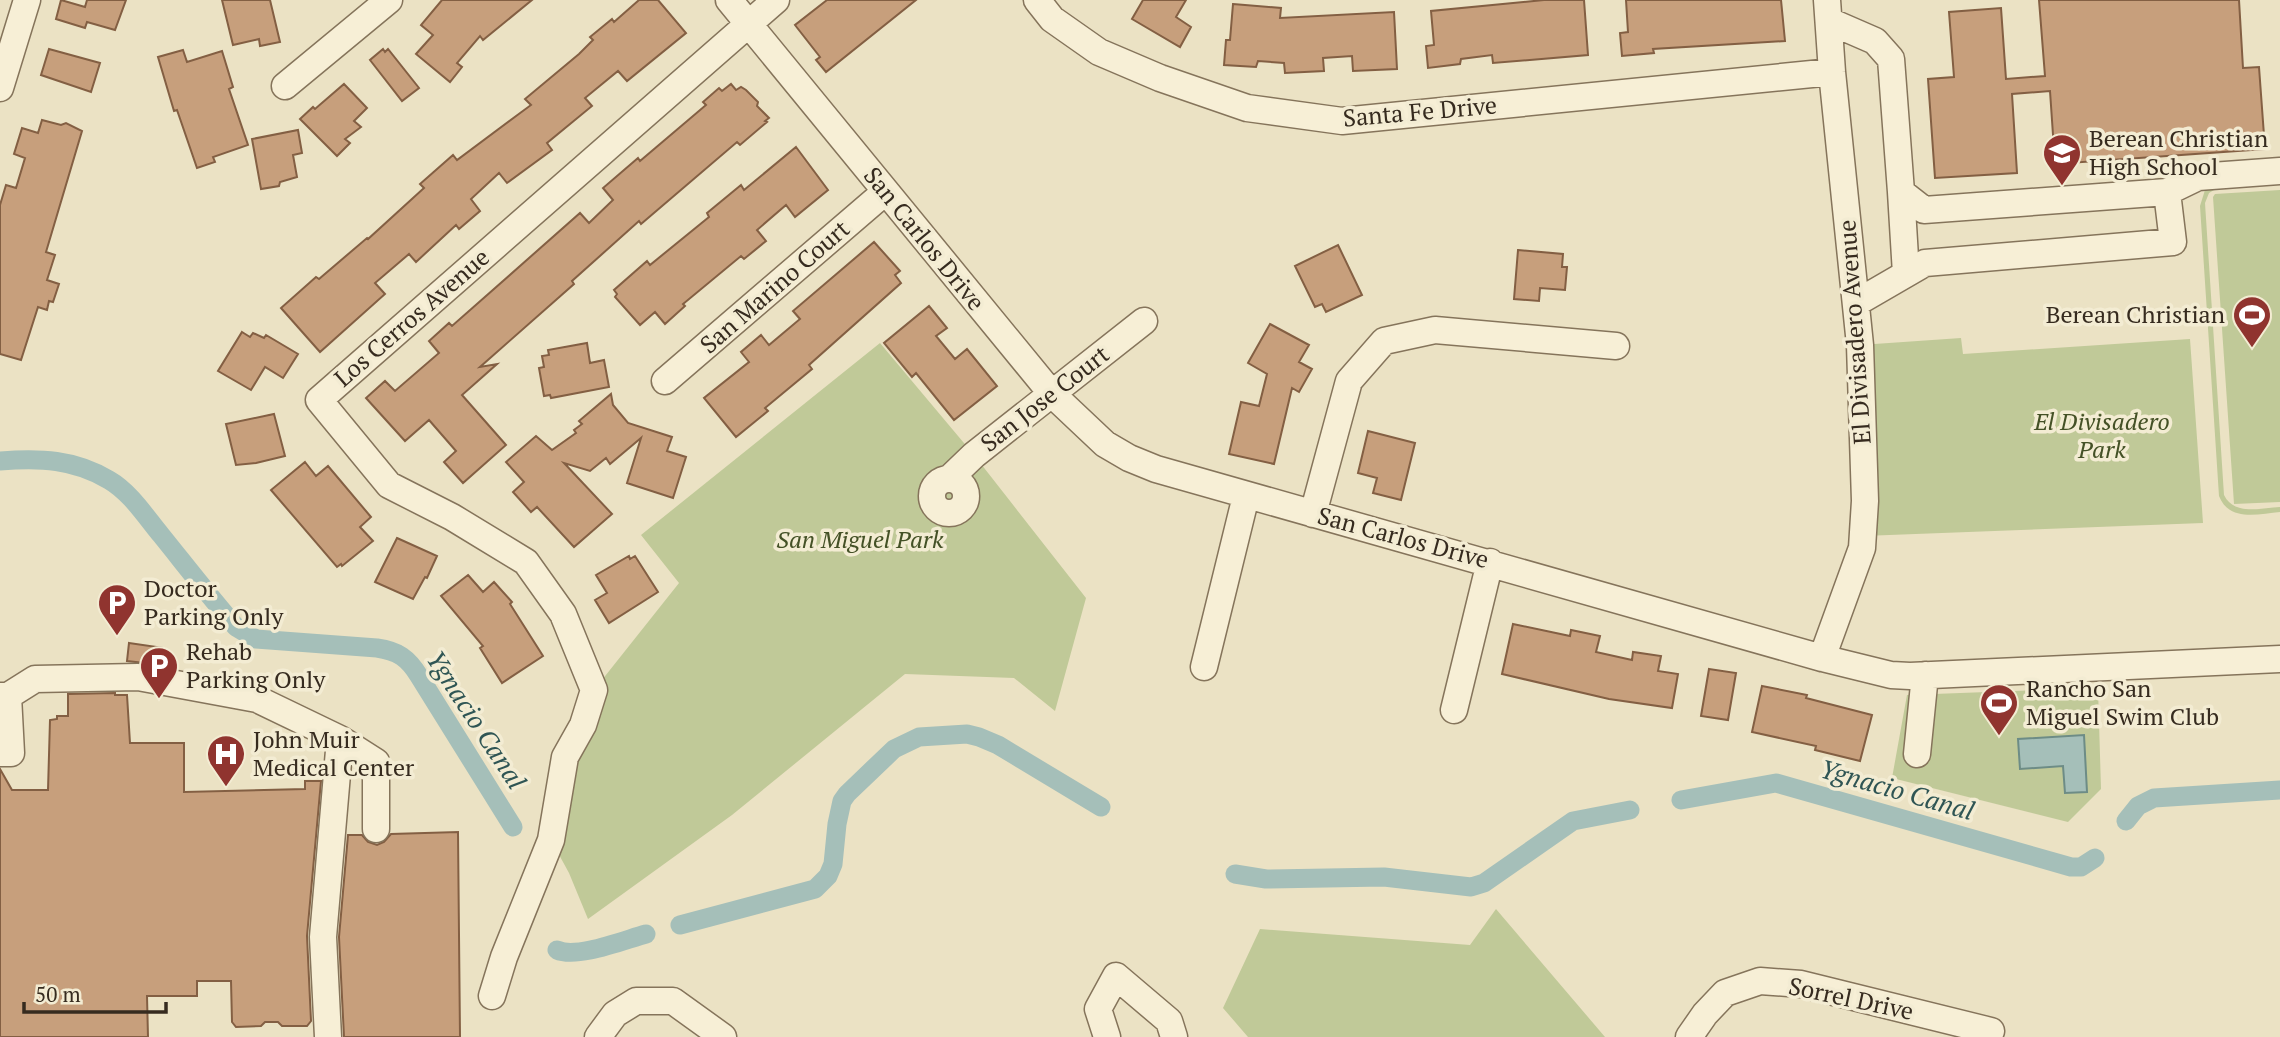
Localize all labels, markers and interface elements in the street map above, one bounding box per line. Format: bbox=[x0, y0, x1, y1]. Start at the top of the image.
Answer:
street label: Santa Fe Drive bbox=[1342, 88, 1498, 134]
place label: Berean Christian High School bbox=[2089, 122, 2268, 182]
school or university icon: Berean Christian High School bbox=[2041, 132, 2083, 187]
street label: San Carlos Drive bbox=[857, 160, 993, 317]
street label: San Marino Court bbox=[693, 212, 856, 360]
street label: El Divisadero Avenue bbox=[1830, 219, 1878, 445]
street label: Los Cerros Avenue bbox=[327, 241, 496, 394]
sports icon: Berean Christian bbox=[2231, 294, 2273, 349]
place label: Berean Christian bbox=[2046, 298, 2225, 330]
street label: San Jose Court bbox=[974, 338, 1115, 458]
park label: El Divisadero Park bbox=[2033, 405, 2170, 465]
street label: San Carlos Drive bbox=[1314, 499, 1492, 575]
park label: San Miguel Park bbox=[776, 523, 944, 555]
place label: Doctor Parking Only bbox=[144, 572, 284, 632]
parking icon: Doctor Parking Only bbox=[96, 582, 138, 637]
place label: Rehab Parking Only bbox=[186, 635, 326, 695]
water label: Ygnacio Canal bbox=[419, 644, 535, 796]
parking icon: Rehab Parking Only bbox=[138, 645, 180, 700]
place label: Rancho San Miguel Swim Club bbox=[2026, 672, 2219, 732]
sports icon: Rancho San Miguel Swim Club bbox=[1978, 682, 2020, 737]
place label: John Muir Medical Center bbox=[253, 723, 415, 783]
hospital icon: John Muir Medical Center bbox=[205, 733, 247, 788]
water label: Ygnacio Canal bbox=[1816, 751, 1979, 827]
street label: Sorrel Drive bbox=[1786, 969, 1917, 1027]
scale bar bbox=[24, 970, 166, 1014]
text: 50 m bbox=[35, 980, 81, 1008]

